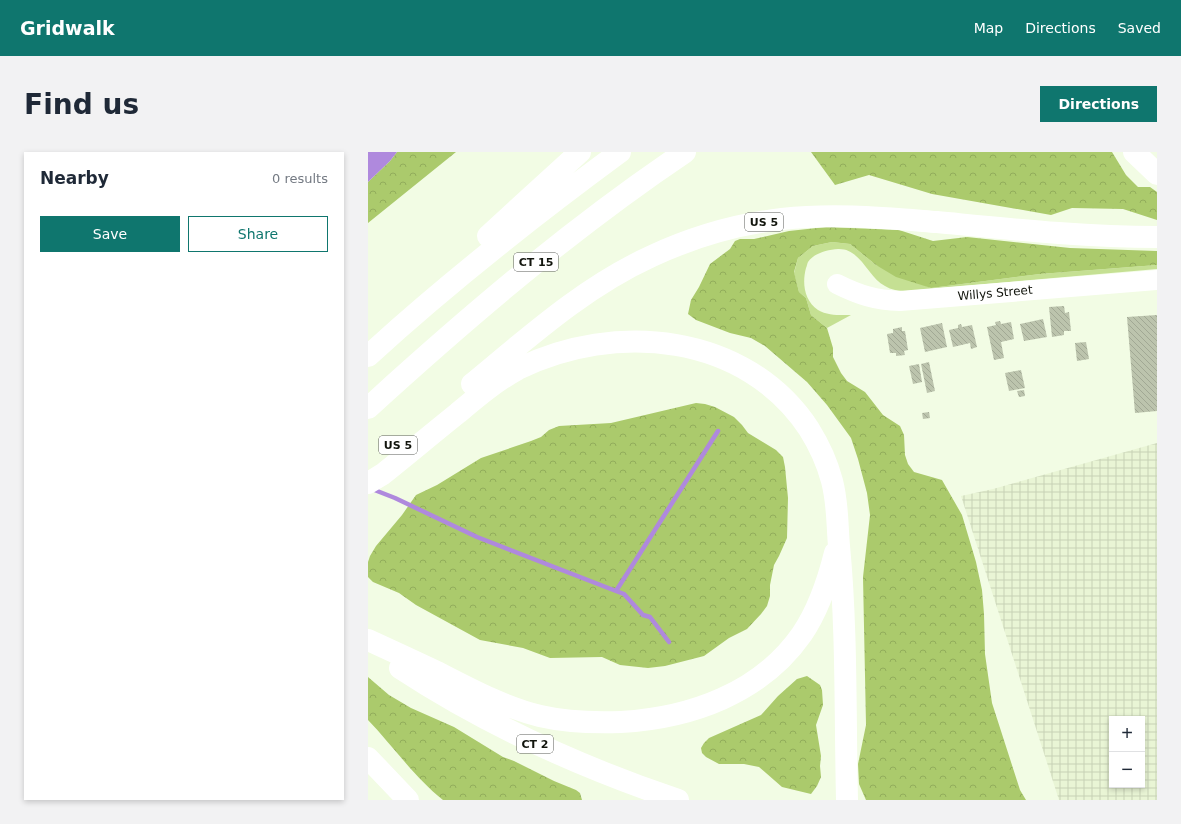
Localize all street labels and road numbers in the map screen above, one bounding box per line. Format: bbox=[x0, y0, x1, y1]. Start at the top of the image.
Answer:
road number: US 5 bbox=[745, 213, 783, 231]
road number: CT 15 bbox=[514, 253, 558, 271]
street label: Willys Street bbox=[957, 283, 1033, 303]
road number: US 5 bbox=[379, 436, 417, 454]
road number: CT 2 bbox=[517, 735, 553, 753]

